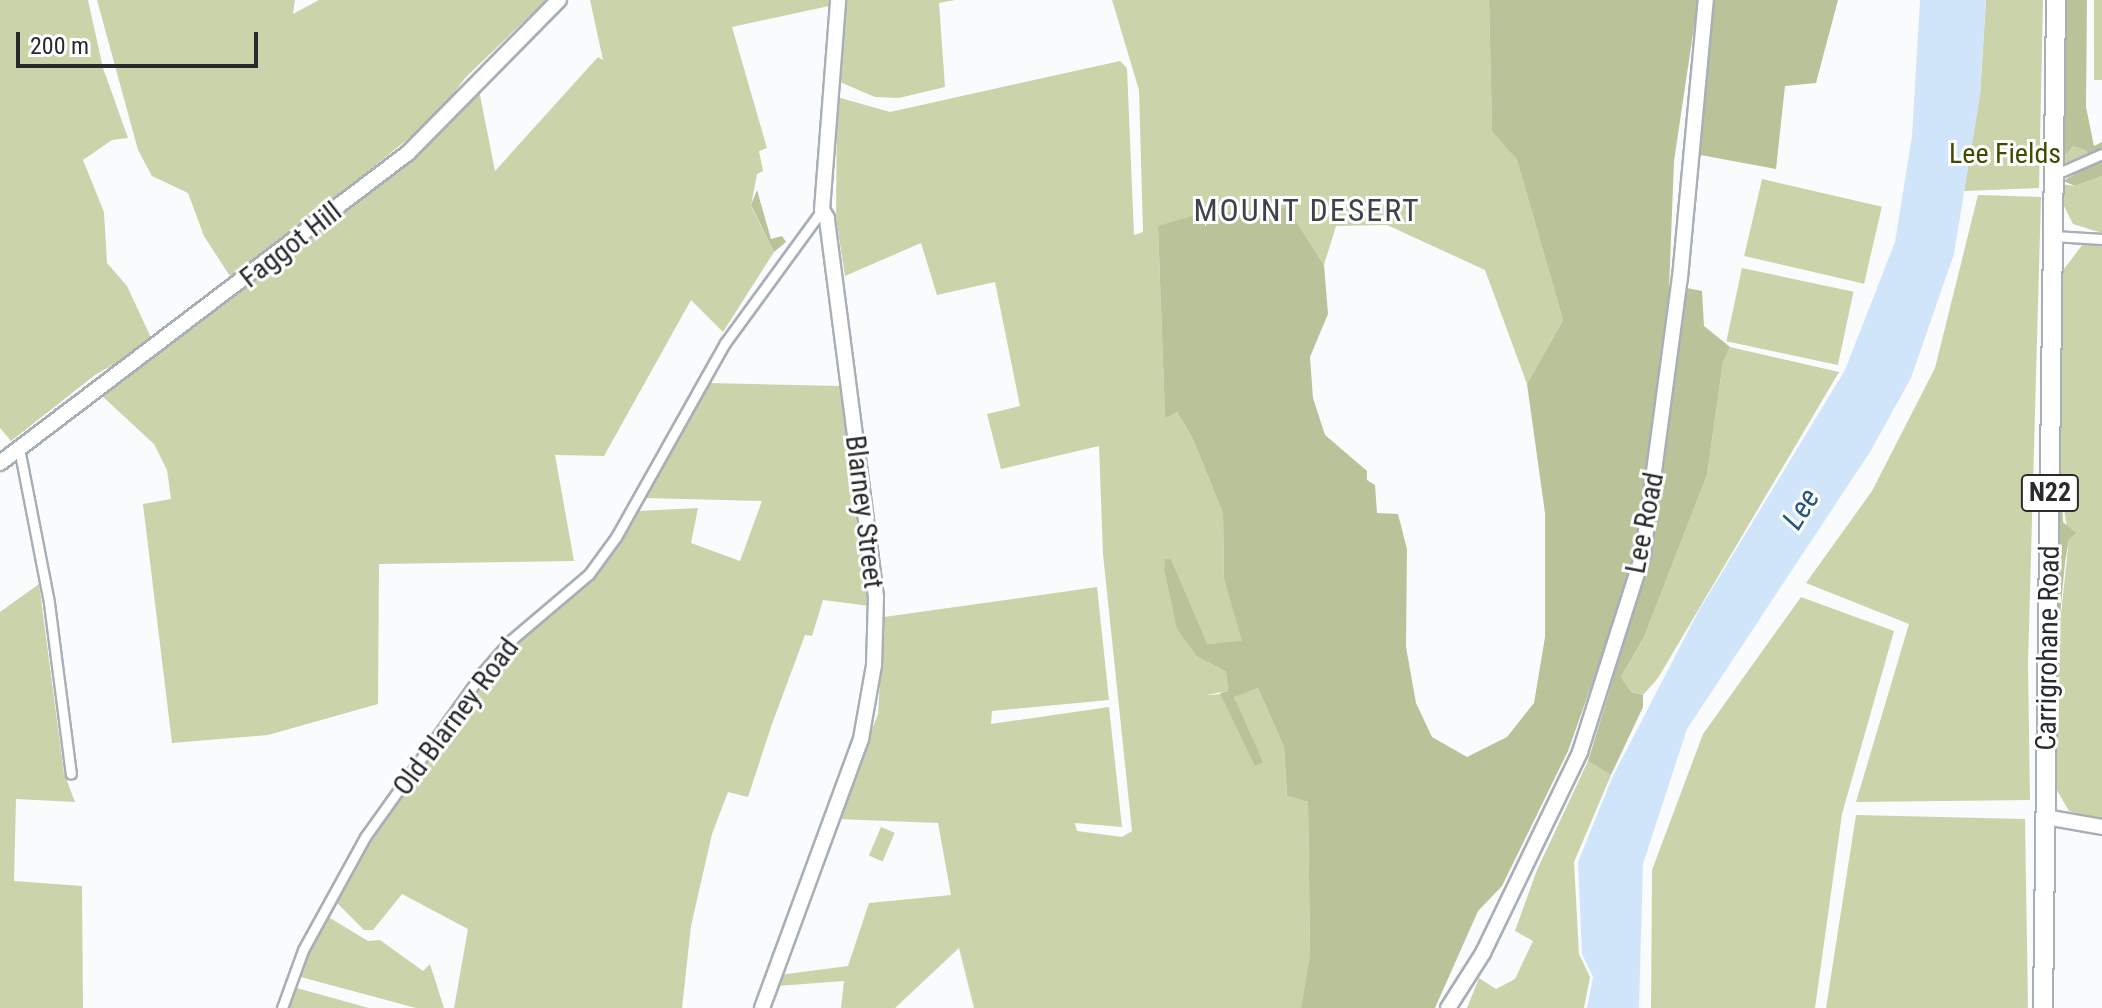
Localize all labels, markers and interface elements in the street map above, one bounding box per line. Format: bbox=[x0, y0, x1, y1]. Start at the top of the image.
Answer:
scale bar bbox=[20, 16, 262, 66]
text: 200 m bbox=[30, 32, 89, 60]
park label: Lee Fields bbox=[1949, 137, 2061, 171]
district label: MOUNT DESERT bbox=[1193, 191, 1421, 229]
street label: Faggot Hill bbox=[234, 195, 348, 295]
street label: Blarney Street bbox=[838, 434, 890, 590]
street label: Lee Road bbox=[1619, 470, 1671, 576]
road number: N22 bbox=[2020, 471, 2080, 515]
water label: Lee bbox=[1775, 482, 1827, 536]
street label: Carrigrohane Road bbox=[2029, 545, 2067, 751]
street label: Old Blarney Road bbox=[386, 632, 526, 802]

